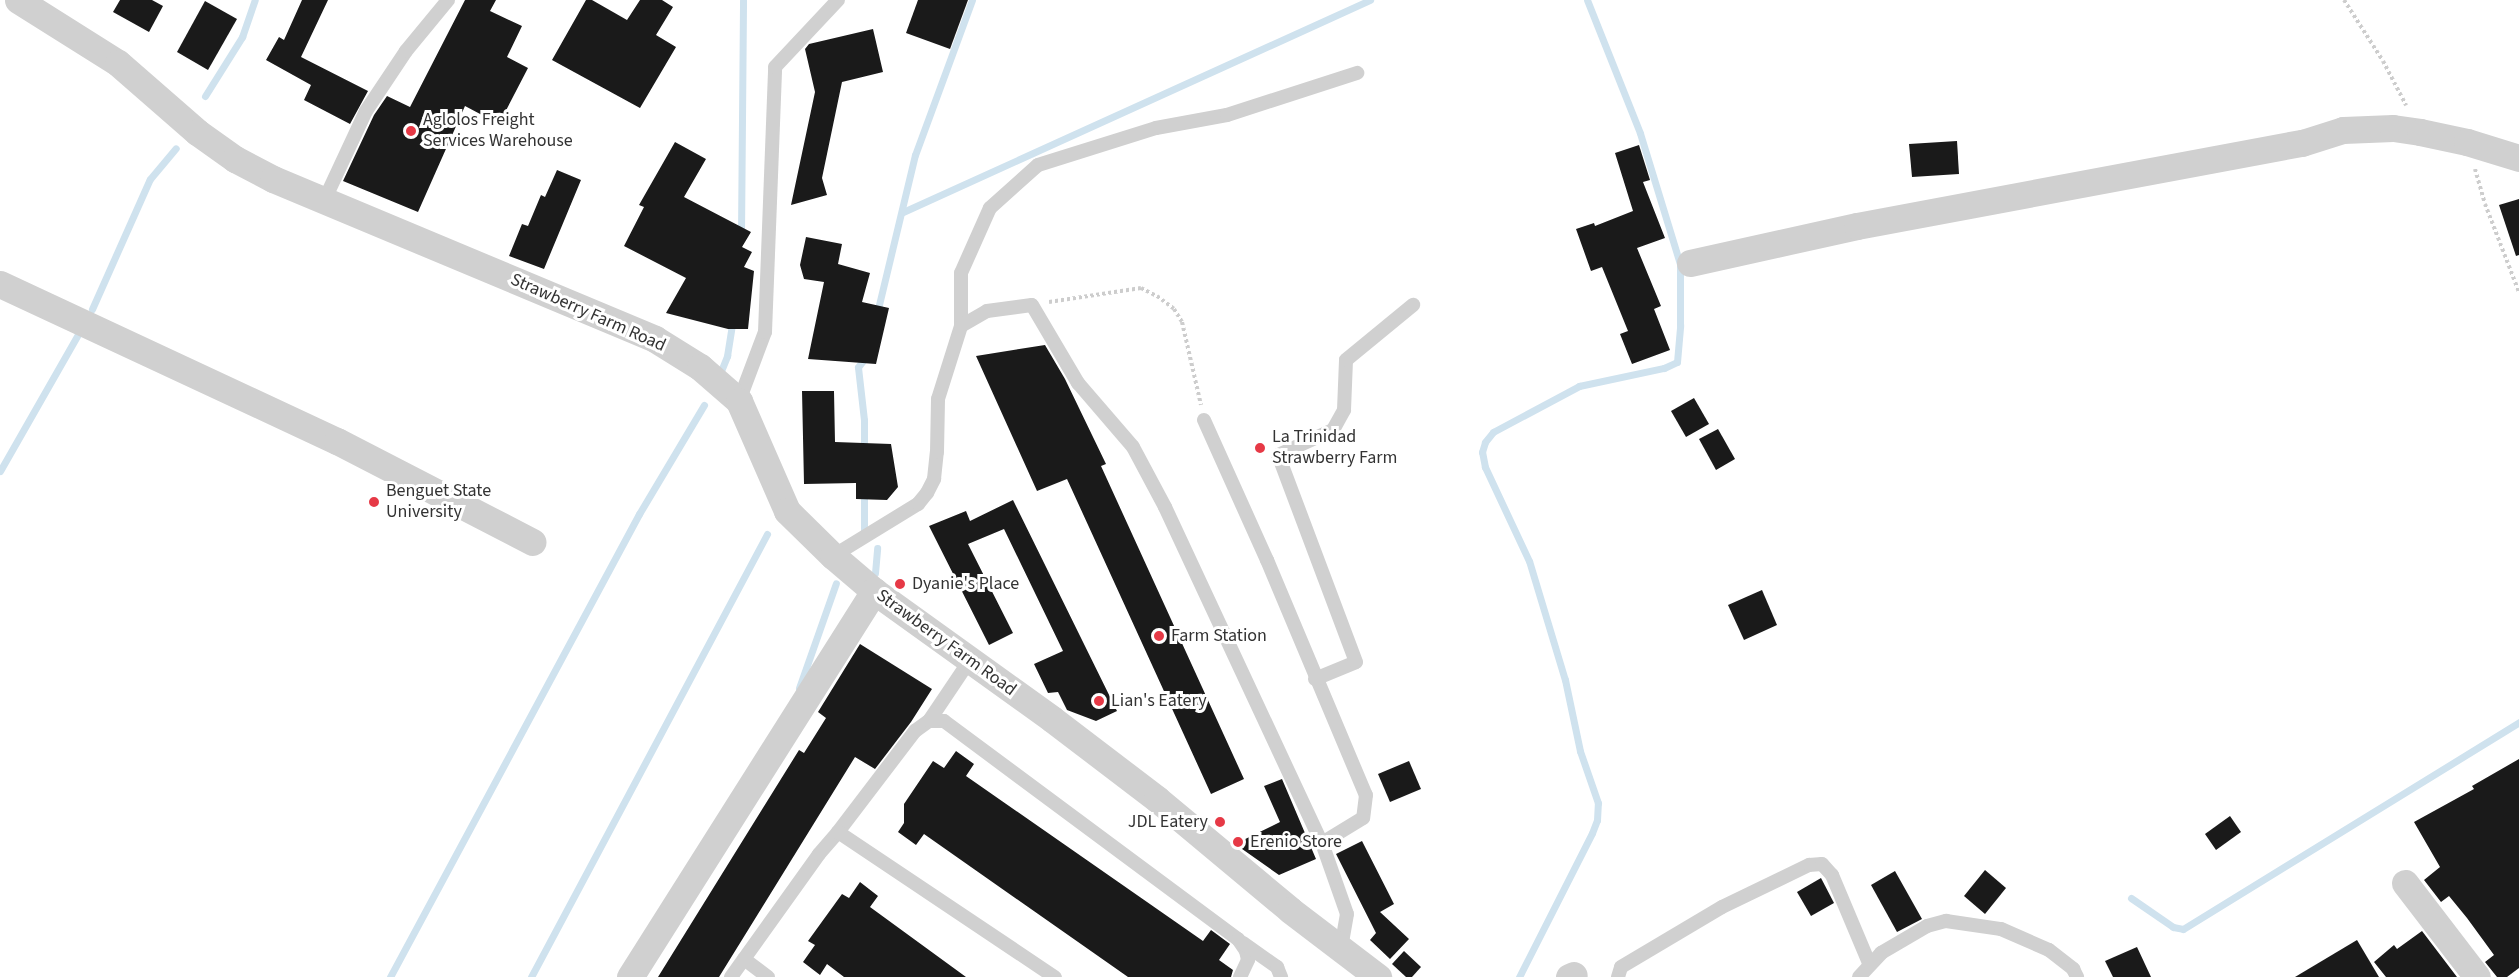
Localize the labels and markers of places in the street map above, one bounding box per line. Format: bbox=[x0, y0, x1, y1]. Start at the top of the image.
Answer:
place label: Aglolos Freight Services Warehouse bbox=[423, 110, 573, 152]
marker: Aglolos Freight Services Warehouse bbox=[404, 124, 418, 138]
place label: La Trinidad Strawberry Farm bbox=[1272, 427, 1397, 470]
marker: La Trinidad Strawberry Farm bbox=[1253, 441, 1267, 455]
place label: Benguet State University bbox=[386, 481, 491, 524]
marker: Benguet State University bbox=[367, 495, 381, 509]
place label: Dyanie's Place bbox=[912, 573, 1019, 595]
marker: Dyanie's Place bbox=[893, 577, 907, 591]
place label: Farm Station bbox=[1171, 625, 1267, 647]
marker: Farm Station bbox=[1152, 629, 1166, 643]
place label: Lian's Eatery bbox=[1111, 690, 1207, 712]
marker: Lian's Eatery bbox=[1092, 694, 1106, 708]
place label: JDL Eatery bbox=[1128, 811, 1208, 833]
marker: JDL Eatery bbox=[1213, 815, 1227, 829]
place label: Erenio Store bbox=[1250, 831, 1342, 853]
marker: Erenio Store bbox=[1231, 835, 1245, 849]

